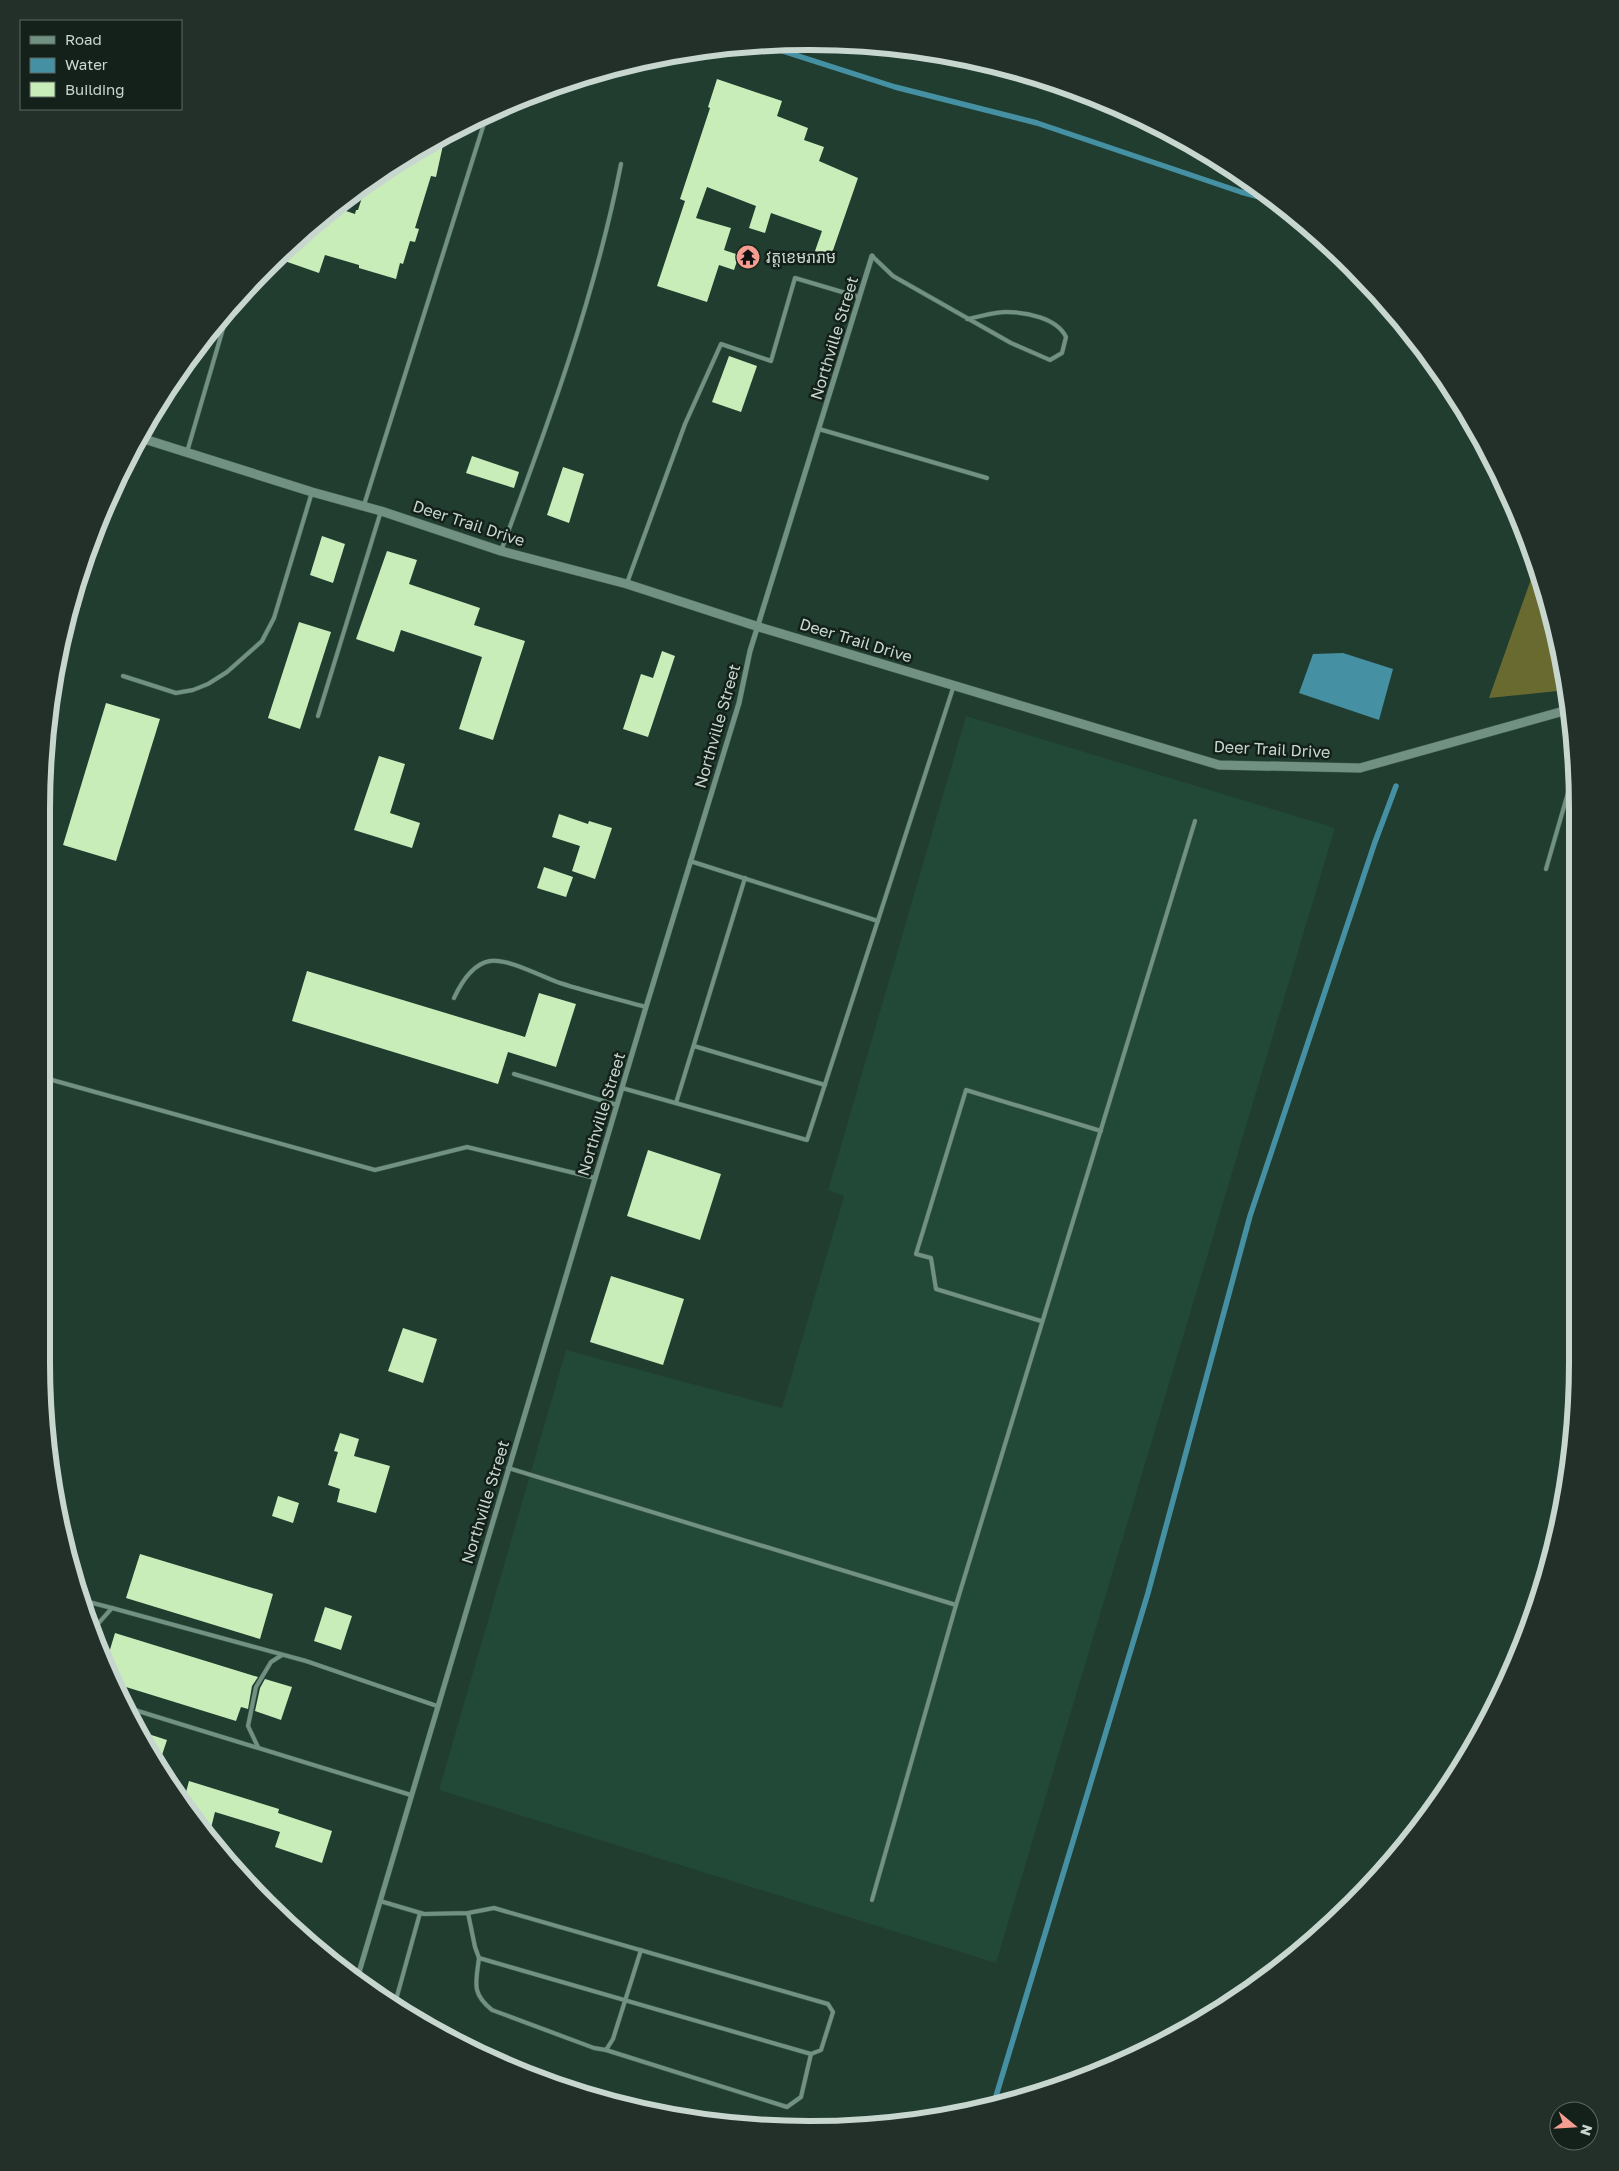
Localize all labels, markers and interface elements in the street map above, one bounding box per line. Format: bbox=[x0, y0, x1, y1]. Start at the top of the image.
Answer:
legend bbox=[20, 20, 182, 110]
text: Road bbox=[65, 30, 102, 48]
text: Water bbox=[65, 55, 108, 73]
text: Building bbox=[65, 80, 125, 98]
temple icon: វត្តខេមរារាម bbox=[735, 244, 761, 270]
place label: វត្តខេមរារាម bbox=[766, 247, 836, 267]
street label: Northville Street bbox=[806, 274, 862, 402]
street label: Deer Trail Drive bbox=[410, 495, 528, 551]
street label: Deer Trail Drive bbox=[797, 613, 915, 667]
street label: Northville Street bbox=[690, 662, 744, 790]
street label: Deer Trail Drive bbox=[1213, 736, 1331, 762]
street label: Northville Street bbox=[573, 1050, 629, 1178]
street label: Northville Street bbox=[457, 1438, 513, 1566]
north arrow bbox=[1549, 2101, 1599, 2151]
text: N bbox=[1577, 2122, 1597, 2138]

